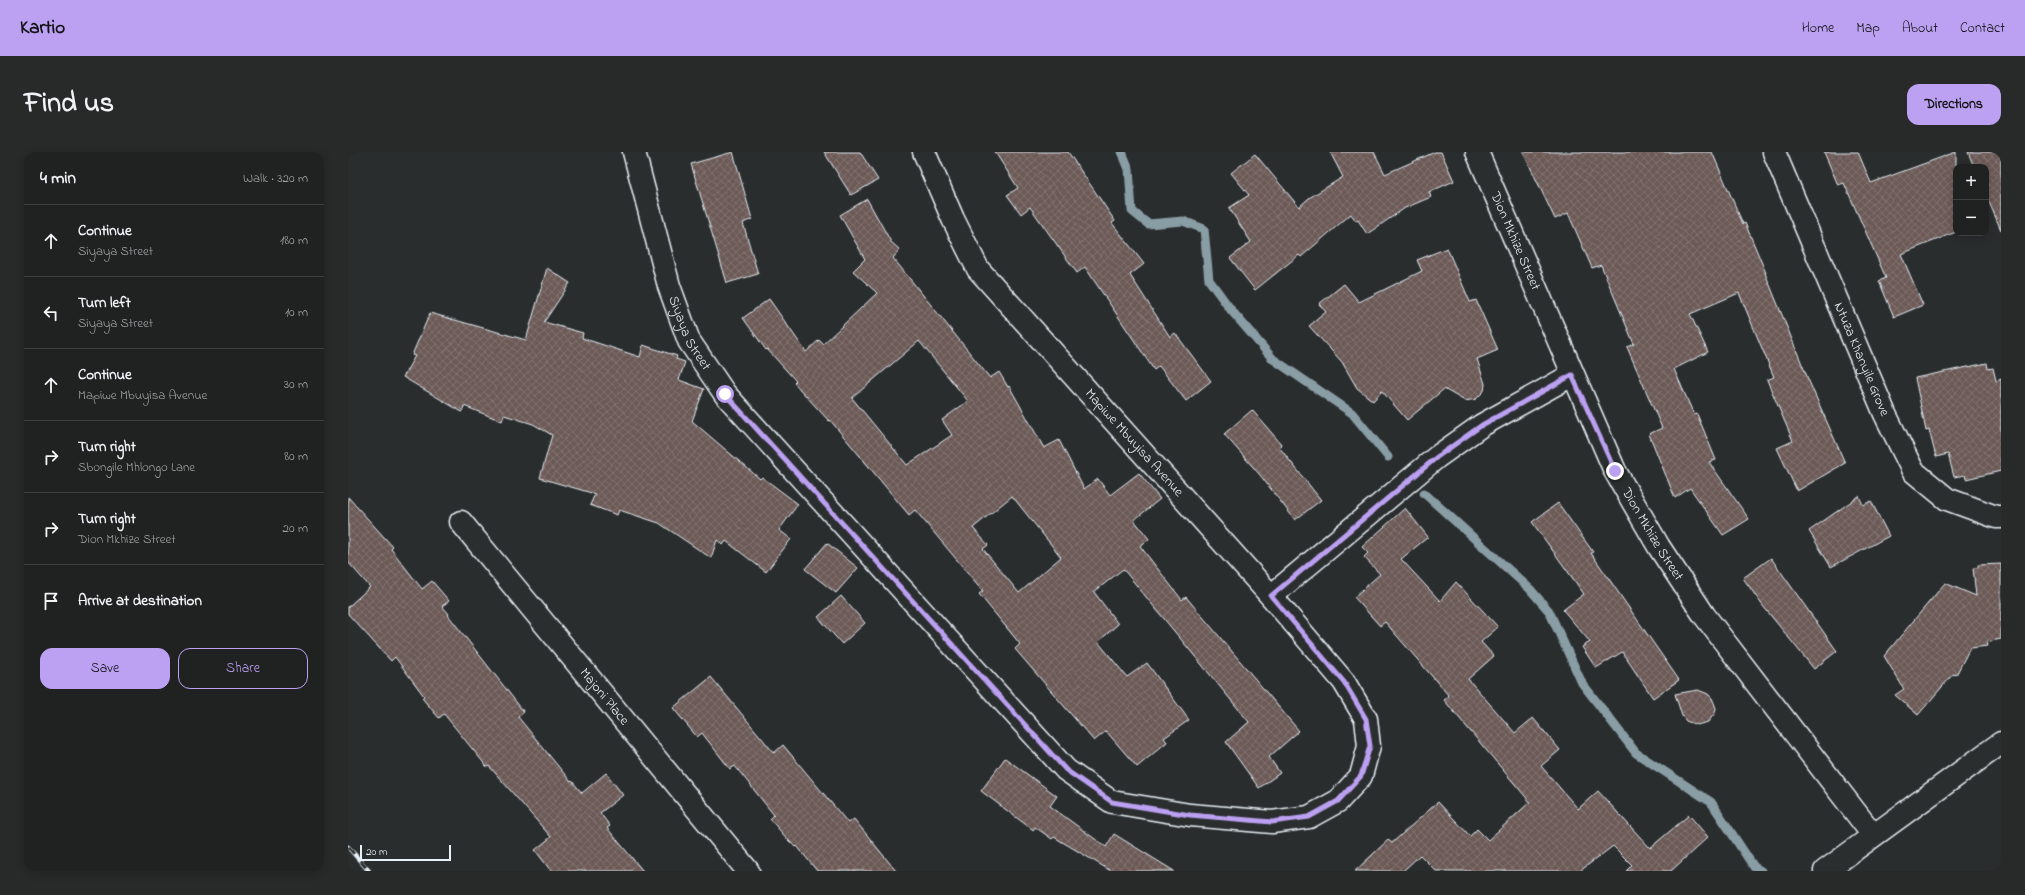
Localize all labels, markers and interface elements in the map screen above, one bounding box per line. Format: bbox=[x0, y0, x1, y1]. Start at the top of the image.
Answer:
text: Kartio bbox=[20, 15, 65, 42]
text: Home bbox=[1802, 18, 1834, 39]
text: Map bbox=[1856, 18, 1880, 39]
text: About bbox=[1902, 18, 1938, 39]
text: Contact bbox=[1960, 18, 2005, 39]
text: Find us bbox=[24, 84, 114, 125]
button: Directions bbox=[1907, 84, 2001, 125]
map controls bbox=[1953, 164, 1989, 236]
button: + bbox=[1953, 164, 1989, 200]
text: 4 min bbox=[40, 166, 76, 191]
text: Walk · 320 m bbox=[243, 169, 308, 188]
street label: Dion Mkhize Street bbox=[1485, 188, 1546, 294]
button: − bbox=[1953, 200, 1989, 236]
text: Continue bbox=[78, 220, 132, 242]
icon: ahead bbox=[40, 230, 62, 252]
text: 180 m bbox=[280, 231, 308, 250]
text: Siyaya Street bbox=[78, 242, 153, 261]
text: Turn left bbox=[78, 292, 131, 314]
street label: Siyaya Street bbox=[663, 293, 717, 375]
street label: Ntuza Khanyile Grove bbox=[1828, 299, 1896, 420]
icon: left bbox=[40, 302, 62, 324]
text: 10 m bbox=[285, 303, 308, 322]
text: Siyaya Street bbox=[78, 314, 153, 333]
text: Continue bbox=[78, 364, 132, 386]
icon: ahead bbox=[40, 374, 62, 396]
text: 30 m bbox=[284, 375, 308, 394]
street label: Mapiwe Mbuyisa Avenue bbox=[1079, 384, 1189, 503]
route start bbox=[716, 385, 734, 403]
text: Mapiwe Mbuyisa Avenue bbox=[78, 386, 207, 405]
text: Turn right bbox=[78, 436, 136, 458]
icon: right bbox=[40, 446, 62, 468]
text: 80 m bbox=[284, 447, 308, 466]
text: Sbongile Mhlongo Lane bbox=[78, 458, 195, 477]
route end bbox=[1606, 462, 1624, 480]
street label: Dion Mkhize Street bbox=[1616, 483, 1689, 585]
text: Turn right bbox=[78, 508, 136, 530]
icon: right bbox=[40, 518, 62, 540]
text: 20 m bbox=[283, 519, 308, 538]
text: Dion Mkhize Street bbox=[78, 530, 176, 549]
icon: arrive bbox=[40, 590, 62, 612]
text: Arrive at destination bbox=[78, 590, 202, 612]
button: Save bbox=[40, 648, 170, 689]
button: Share bbox=[178, 648, 308, 689]
street label: Majoni Place bbox=[575, 663, 635, 730]
scale bar bbox=[360, 843, 451, 862]
text: 20 m bbox=[366, 844, 388, 860]

